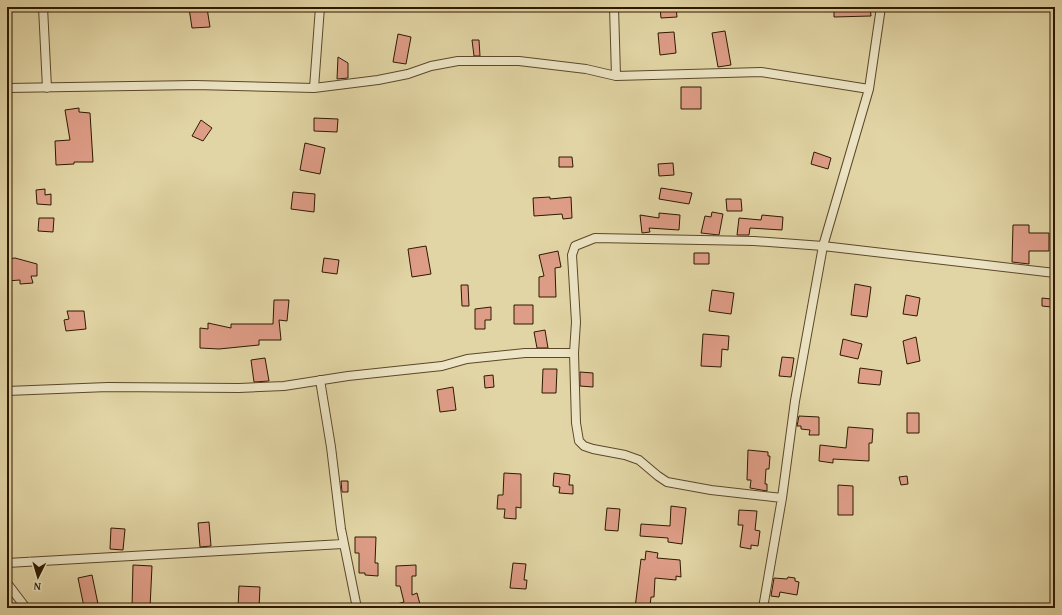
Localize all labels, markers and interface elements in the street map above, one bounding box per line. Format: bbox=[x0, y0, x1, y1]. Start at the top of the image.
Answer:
north arrow bbox=[18, 557, 58, 597]
text: N bbox=[32, 579, 41, 595]

